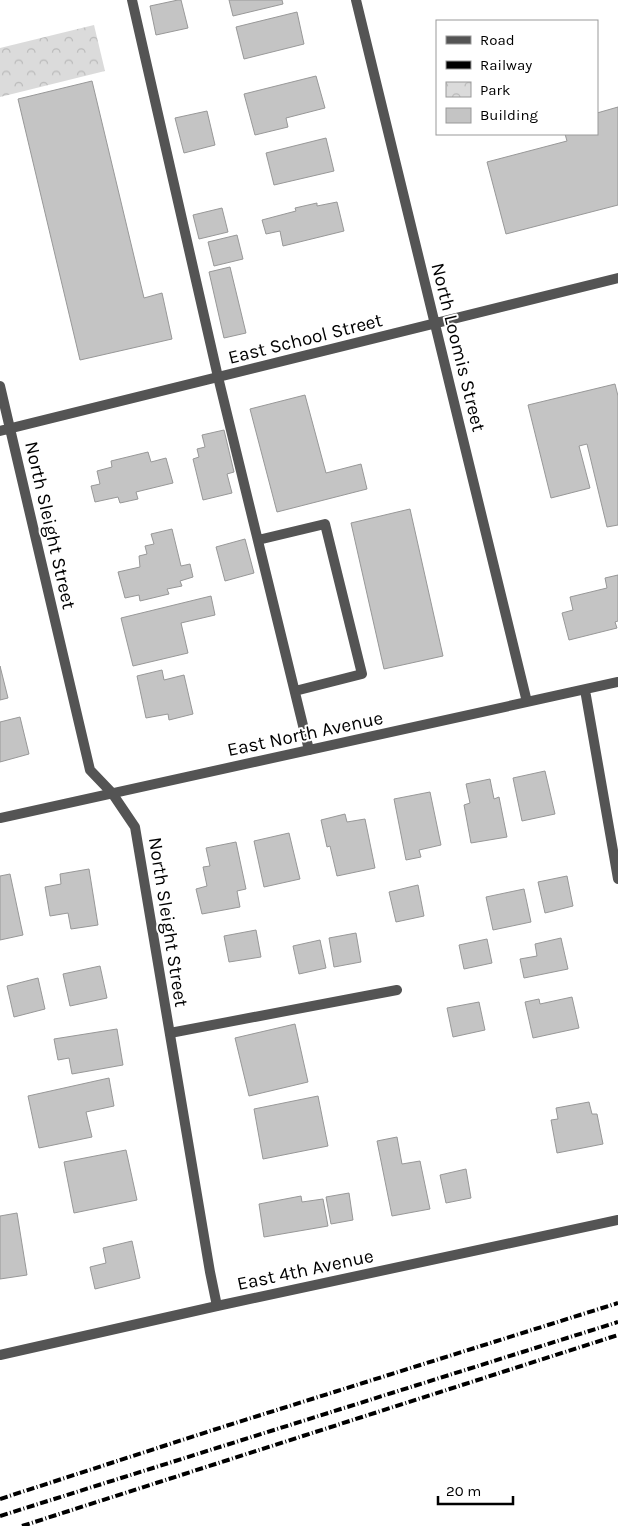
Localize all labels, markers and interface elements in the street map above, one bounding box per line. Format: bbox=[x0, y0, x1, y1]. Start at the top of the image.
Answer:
legend bbox=[436, 20, 598, 135]
text: Road bbox=[480, 31, 515, 49]
text: Railway bbox=[480, 56, 532, 74]
text: Park bbox=[480, 81, 510, 99]
text: Building bbox=[480, 106, 538, 124]
street label: North Loomis Street bbox=[426, 261, 490, 434]
street label: East School Street bbox=[226, 309, 385, 369]
street label: North Sleight Street bbox=[20, 439, 80, 611]
street label: East North Avenue bbox=[225, 707, 385, 761]
street label: North Sleight Street bbox=[144, 836, 192, 1009]
street label: East 4th Avenue bbox=[235, 1245, 375, 1295]
scale bar bbox=[438, 1474, 513, 1506]
text: 20 m bbox=[446, 1482, 481, 1500]

